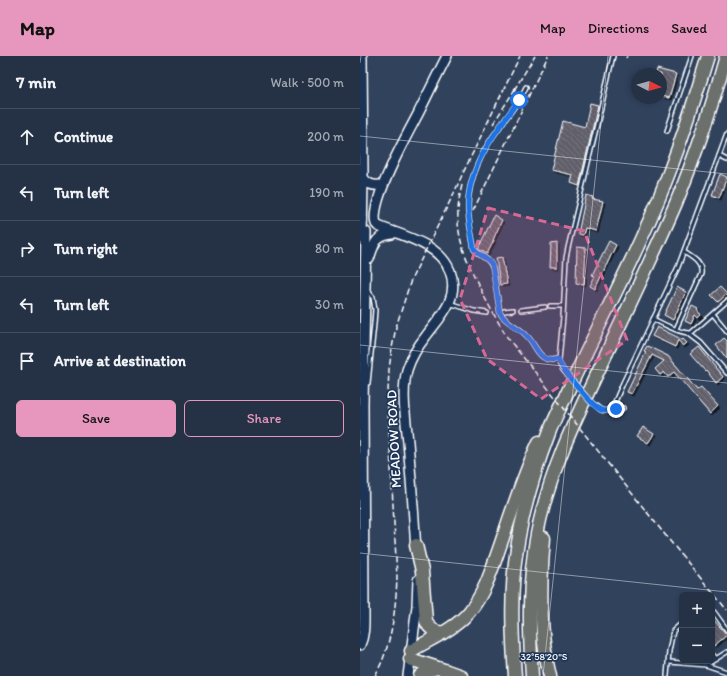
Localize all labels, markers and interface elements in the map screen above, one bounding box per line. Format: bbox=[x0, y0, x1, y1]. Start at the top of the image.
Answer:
text: Map bbox=[20, 17, 55, 40]
text: Map bbox=[540, 20, 566, 37]
text: Directions bbox=[588, 20, 649, 37]
text: Saved bbox=[671, 20, 707, 37]
north arrow bbox=[631, 68, 667, 104]
text: 7 min bbox=[16, 72, 56, 92]
text: Walk · 500 m bbox=[271, 75, 344, 90]
route start bbox=[510, 91, 528, 109]
icon: ahead bbox=[16, 126, 38, 148]
text: Continue bbox=[54, 128, 113, 146]
text: 200 m bbox=[307, 129, 344, 144]
icon: left bbox=[16, 182, 38, 204]
text: Turn left bbox=[54, 184, 109, 202]
text: 190 m bbox=[309, 185, 344, 200]
icon: right bbox=[16, 238, 38, 260]
text: Turn right bbox=[54, 240, 118, 258]
text: 80 m bbox=[315, 241, 344, 256]
icon: left bbox=[16, 294, 38, 316]
text: Turn left bbox=[54, 296, 109, 314]
text: 30 m bbox=[315, 297, 344, 312]
icon: arrive bbox=[16, 350, 38, 372]
text: Arrive at destination bbox=[54, 352, 186, 370]
street label: MEADOW ROAD bbox=[383, 389, 405, 488]
button: Save bbox=[16, 400, 176, 437]
button: Share bbox=[184, 400, 344, 437]
route end bbox=[607, 400, 625, 418]
map controls bbox=[679, 592, 715, 664]
button: + bbox=[679, 592, 715, 628]
button: − bbox=[679, 628, 715, 664]
text: 32°58'20"S bbox=[521, 650, 568, 663]

